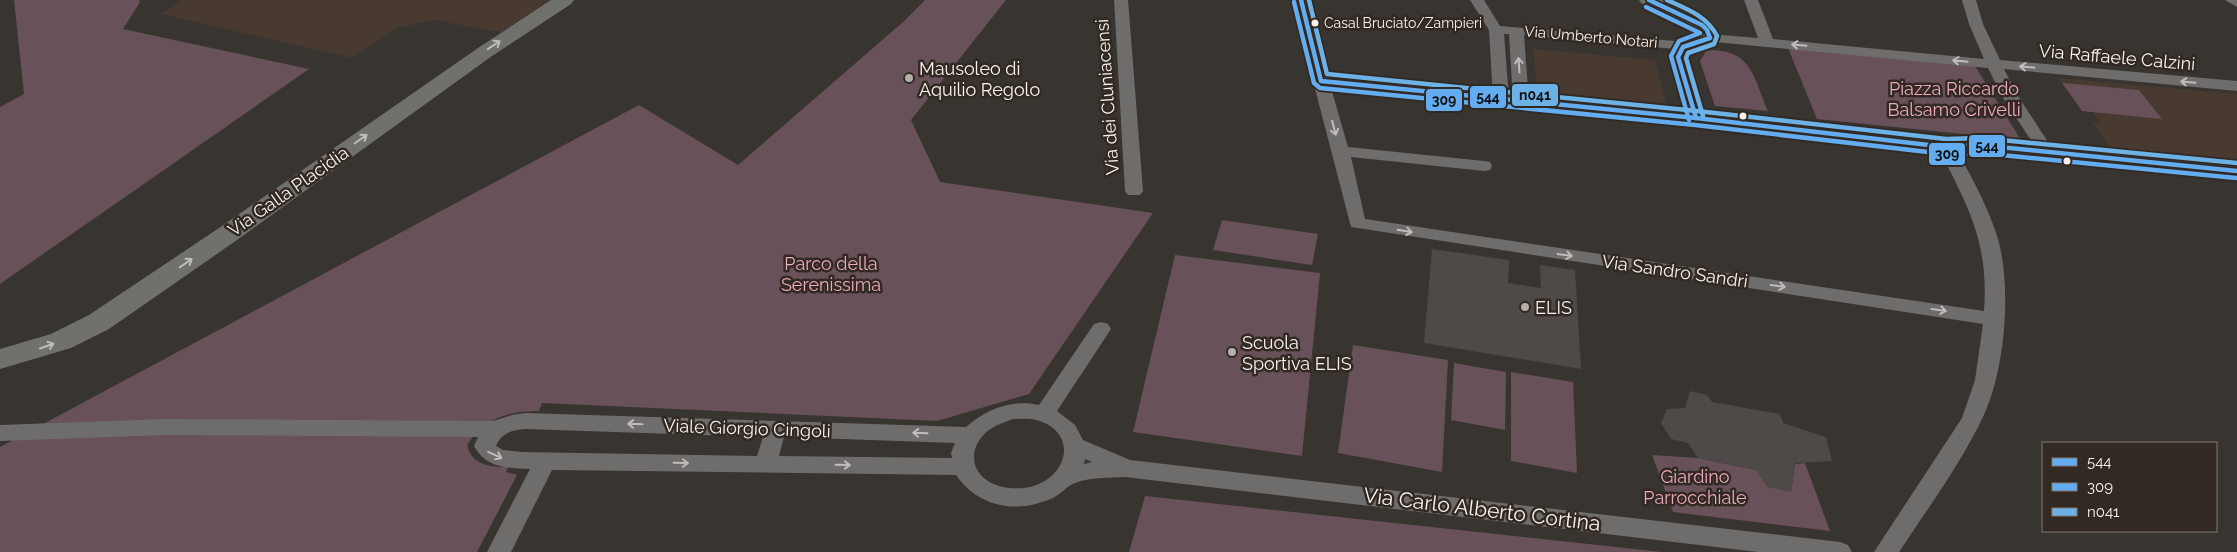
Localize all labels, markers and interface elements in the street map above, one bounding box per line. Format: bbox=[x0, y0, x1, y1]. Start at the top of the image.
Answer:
place label: Casal Bruciato/Zampieri bbox=[1324, 15, 1482, 31]
street label: Via dei Cluniacensi bbox=[1091, 18, 1123, 176]
marker: Casal Bruciato/Zampieri bbox=[1310, 18, 1320, 28]
street label: Via Umberto Notari bbox=[1524, 22, 1658, 52]
one-way arrow bbox=[487, 40, 501, 50]
one-way arrow bbox=[1791, 40, 1807, 50]
street label: Via Raffaele Calzini bbox=[2038, 40, 2196, 74]
one-way arrow bbox=[1953, 56, 1969, 65]
place label: Mausoleo di Aquilio Regolo bbox=[919, 58, 1040, 100]
one-way arrow bbox=[1514, 58, 1523, 74]
one-way arrow bbox=[2019, 62, 2035, 72]
marker: Mausoleo di Aquilio Regolo bbox=[903, 72, 915, 84]
one-way arrow bbox=[2181, 77, 2197, 87]
park label: Piazza Riccardo Balsamo Crivelli bbox=[1887, 78, 2021, 120]
line badge: n041 bbox=[1511, 83, 1559, 107]
line badge: 544 bbox=[1469, 85, 1507, 109]
text: n041 bbox=[1519, 87, 1551, 103]
line badge: 309 bbox=[1425, 88, 1463, 112]
text: 544 bbox=[1476, 89, 1500, 105]
text: 309 bbox=[1432, 92, 1456, 108]
unlabelled marker bbox=[1738, 111, 1748, 121]
one-way arrow bbox=[1330, 119, 1339, 135]
one-way arrow bbox=[354, 134, 368, 144]
line badge: 544 bbox=[1968, 134, 2006, 158]
text: 544 bbox=[1975, 138, 1999, 154]
street label: Via Galla Placidia bbox=[224, 142, 352, 240]
line badge: 309 bbox=[1928, 142, 1966, 166]
text: 309 bbox=[1935, 146, 1959, 162]
unlabelled marker bbox=[2062, 156, 2072, 166]
one-way arrow bbox=[1396, 226, 1412, 236]
one-way arrow bbox=[1557, 250, 1573, 260]
street label: Via Sandro Sandri bbox=[1601, 250, 1749, 292]
park label: Parco della Serenissima bbox=[781, 253, 881, 295]
one-way arrow bbox=[179, 258, 193, 268]
one-way arrow bbox=[1770, 282, 1786, 292]
place label: ELIS bbox=[1535, 297, 1572, 318]
marker: ELIS bbox=[1519, 301, 1531, 313]
one-way arrow bbox=[1930, 306, 1946, 316]
place label: Scuola Sportiva ELIS bbox=[1242, 332, 1352, 374]
one-way arrow bbox=[39, 341, 54, 350]
marker: Scuola Sportiva ELIS bbox=[1226, 346, 1238, 358]
street label: Viale Giorgio Cingoli bbox=[663, 415, 831, 441]
one-way arrow bbox=[627, 420, 643, 429]
one-way arrow bbox=[912, 428, 928, 438]
legend bbox=[2042, 442, 2217, 532]
one-way arrow bbox=[487, 450, 502, 460]
text: 544 bbox=[2087, 453, 2112, 471]
one-way arrow bbox=[673, 458, 689, 467]
one-way arrow bbox=[835, 460, 851, 470]
park label: Giardino Parrocchiale bbox=[1643, 466, 1747, 508]
text: 309 bbox=[2087, 478, 2113, 496]
street label: Via Carlo Alberto Cortina bbox=[1362, 482, 1602, 536]
text: n041 bbox=[2087, 503, 2120, 521]

